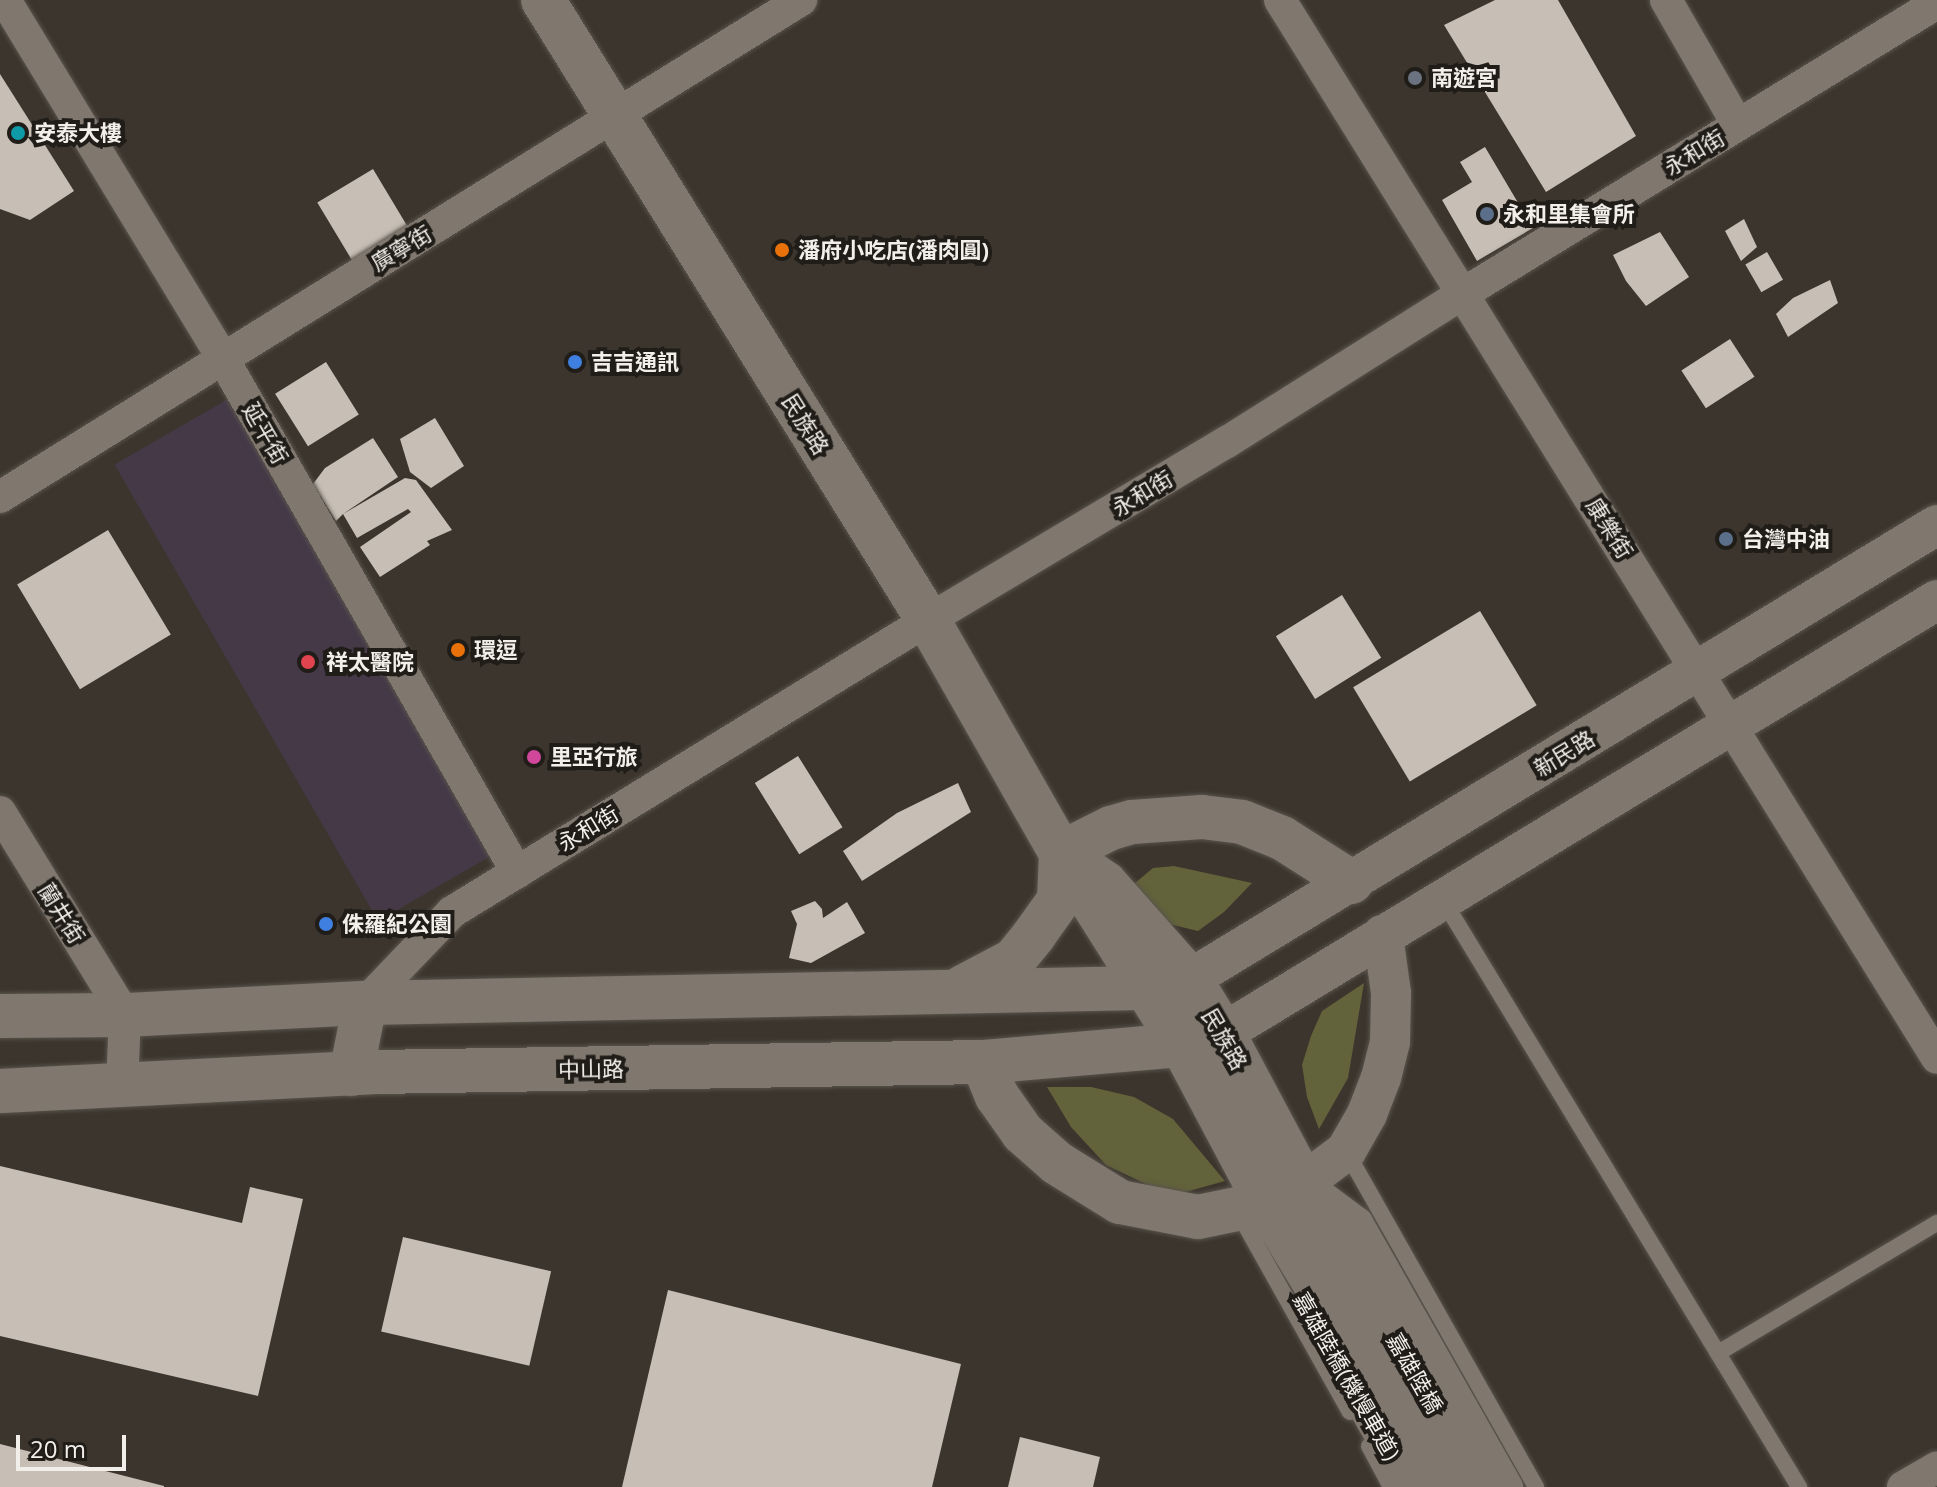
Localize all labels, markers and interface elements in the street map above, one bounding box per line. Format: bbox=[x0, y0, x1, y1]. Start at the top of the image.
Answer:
place label: 南遊宮 bbox=[1431, 65, 1497, 91]
marker: 南遊宮 bbox=[1406, 69, 1424, 87]
place label: 安泰大樓 bbox=[34, 120, 122, 146]
marker: 安泰大樓 bbox=[9, 124, 27, 142]
street label: 永和街 bbox=[1659, 124, 1729, 180]
place label: 永和里集會所 bbox=[1503, 201, 1635, 227]
marker: 永和里集會所 bbox=[1478, 205, 1496, 223]
street label: 廣寧街 bbox=[366, 220, 436, 276]
place label: 潘府小吃店(潘肉圓) bbox=[798, 237, 989, 263]
marker: 潘府小吃店(潘肉圓) bbox=[773, 241, 791, 259]
place label: 吉吉通訊 bbox=[591, 349, 679, 375]
marker: 吉吉通訊 bbox=[566, 353, 584, 371]
street label: 民族路 bbox=[777, 389, 835, 459]
street label: 延平街 bbox=[238, 398, 294, 468]
street label: 永和街 bbox=[1107, 465, 1177, 521]
street label: 康樂街 bbox=[1581, 493, 1639, 563]
place label: 台灣中油 bbox=[1742, 526, 1830, 552]
marker: 台灣中油 bbox=[1717, 530, 1735, 548]
place label: 環逗 bbox=[474, 637, 518, 663]
marker: 環逗 bbox=[449, 641, 467, 659]
place label: 祥太醫院 bbox=[326, 649, 414, 675]
marker: 祥太醫院 bbox=[297, 651, 319, 673]
street label: 新民路 bbox=[1529, 725, 1599, 781]
place label: 里亞行旅 bbox=[550, 744, 638, 770]
marker: 里亞行旅 bbox=[525, 748, 543, 766]
street label: 永和街 bbox=[553, 800, 623, 856]
street label: 蘭井街 bbox=[33, 878, 91, 948]
place label: 侏羅紀公園 bbox=[342, 911, 452, 937]
marker: 侏羅紀公園 bbox=[317, 915, 335, 933]
street label: 民族路 bbox=[1197, 1004, 1253, 1074]
street label: 中山路 bbox=[558, 1055, 624, 1083]
street label: 嘉雄陸橋(機慢車道) bbox=[1288, 1288, 1406, 1464]
street label: 嘉雄陸橋 bbox=[1382, 1328, 1448, 1418]
scale bar bbox=[20, 1419, 130, 1469]
text: 20 m bbox=[30, 1432, 86, 1465]

